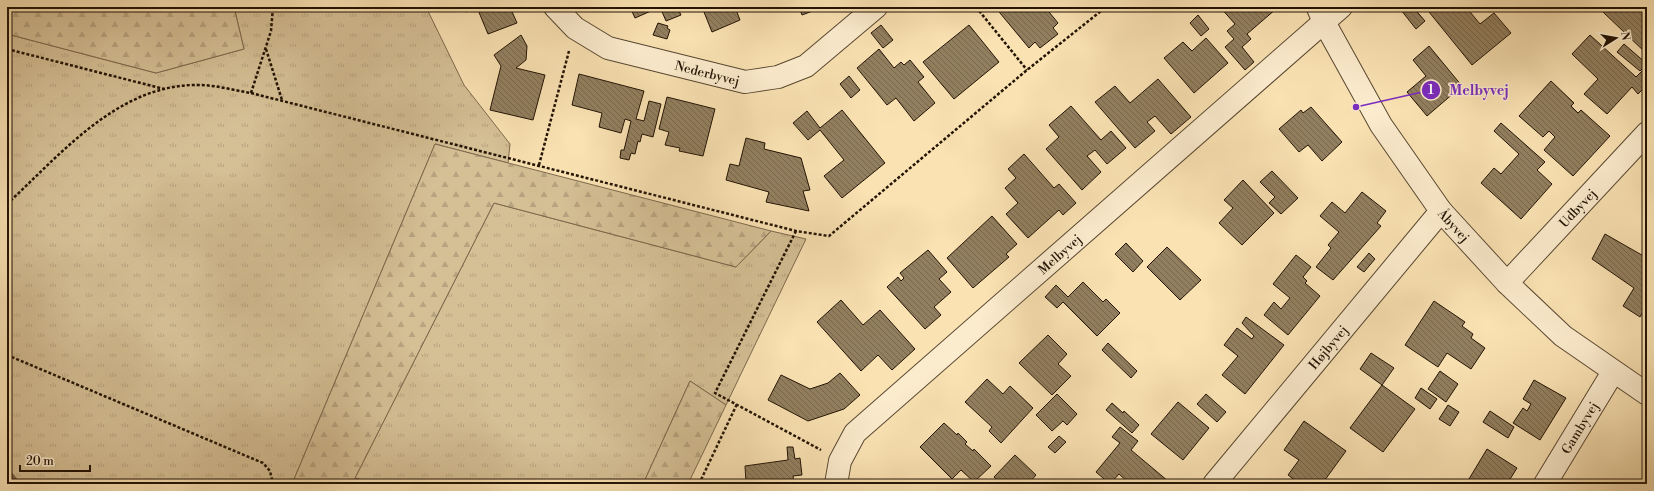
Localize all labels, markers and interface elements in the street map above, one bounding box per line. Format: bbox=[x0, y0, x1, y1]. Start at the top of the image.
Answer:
north arrow bbox=[1596, 18, 1636, 58]
text: N bbox=[1617, 31, 1633, 42]
street label: Nederbyvej bbox=[673, 58, 741, 89]
callout: Melbyvej bbox=[1421, 77, 1517, 103]
text: Melbyvej bbox=[1449, 82, 1509, 100]
text: 1 bbox=[1428, 83, 1434, 98]
street label: Udbyvej bbox=[1556, 186, 1600, 231]
street label: Åbyvej bbox=[1433, 204, 1472, 246]
street label: Melbyvej bbox=[1035, 231, 1085, 278]
street label: Højbyvej bbox=[1306, 322, 1352, 373]
street label: Gambyvej bbox=[1558, 399, 1602, 457]
scale bar bbox=[20, 447, 90, 473]
text: 20 m bbox=[26, 454, 54, 469]

